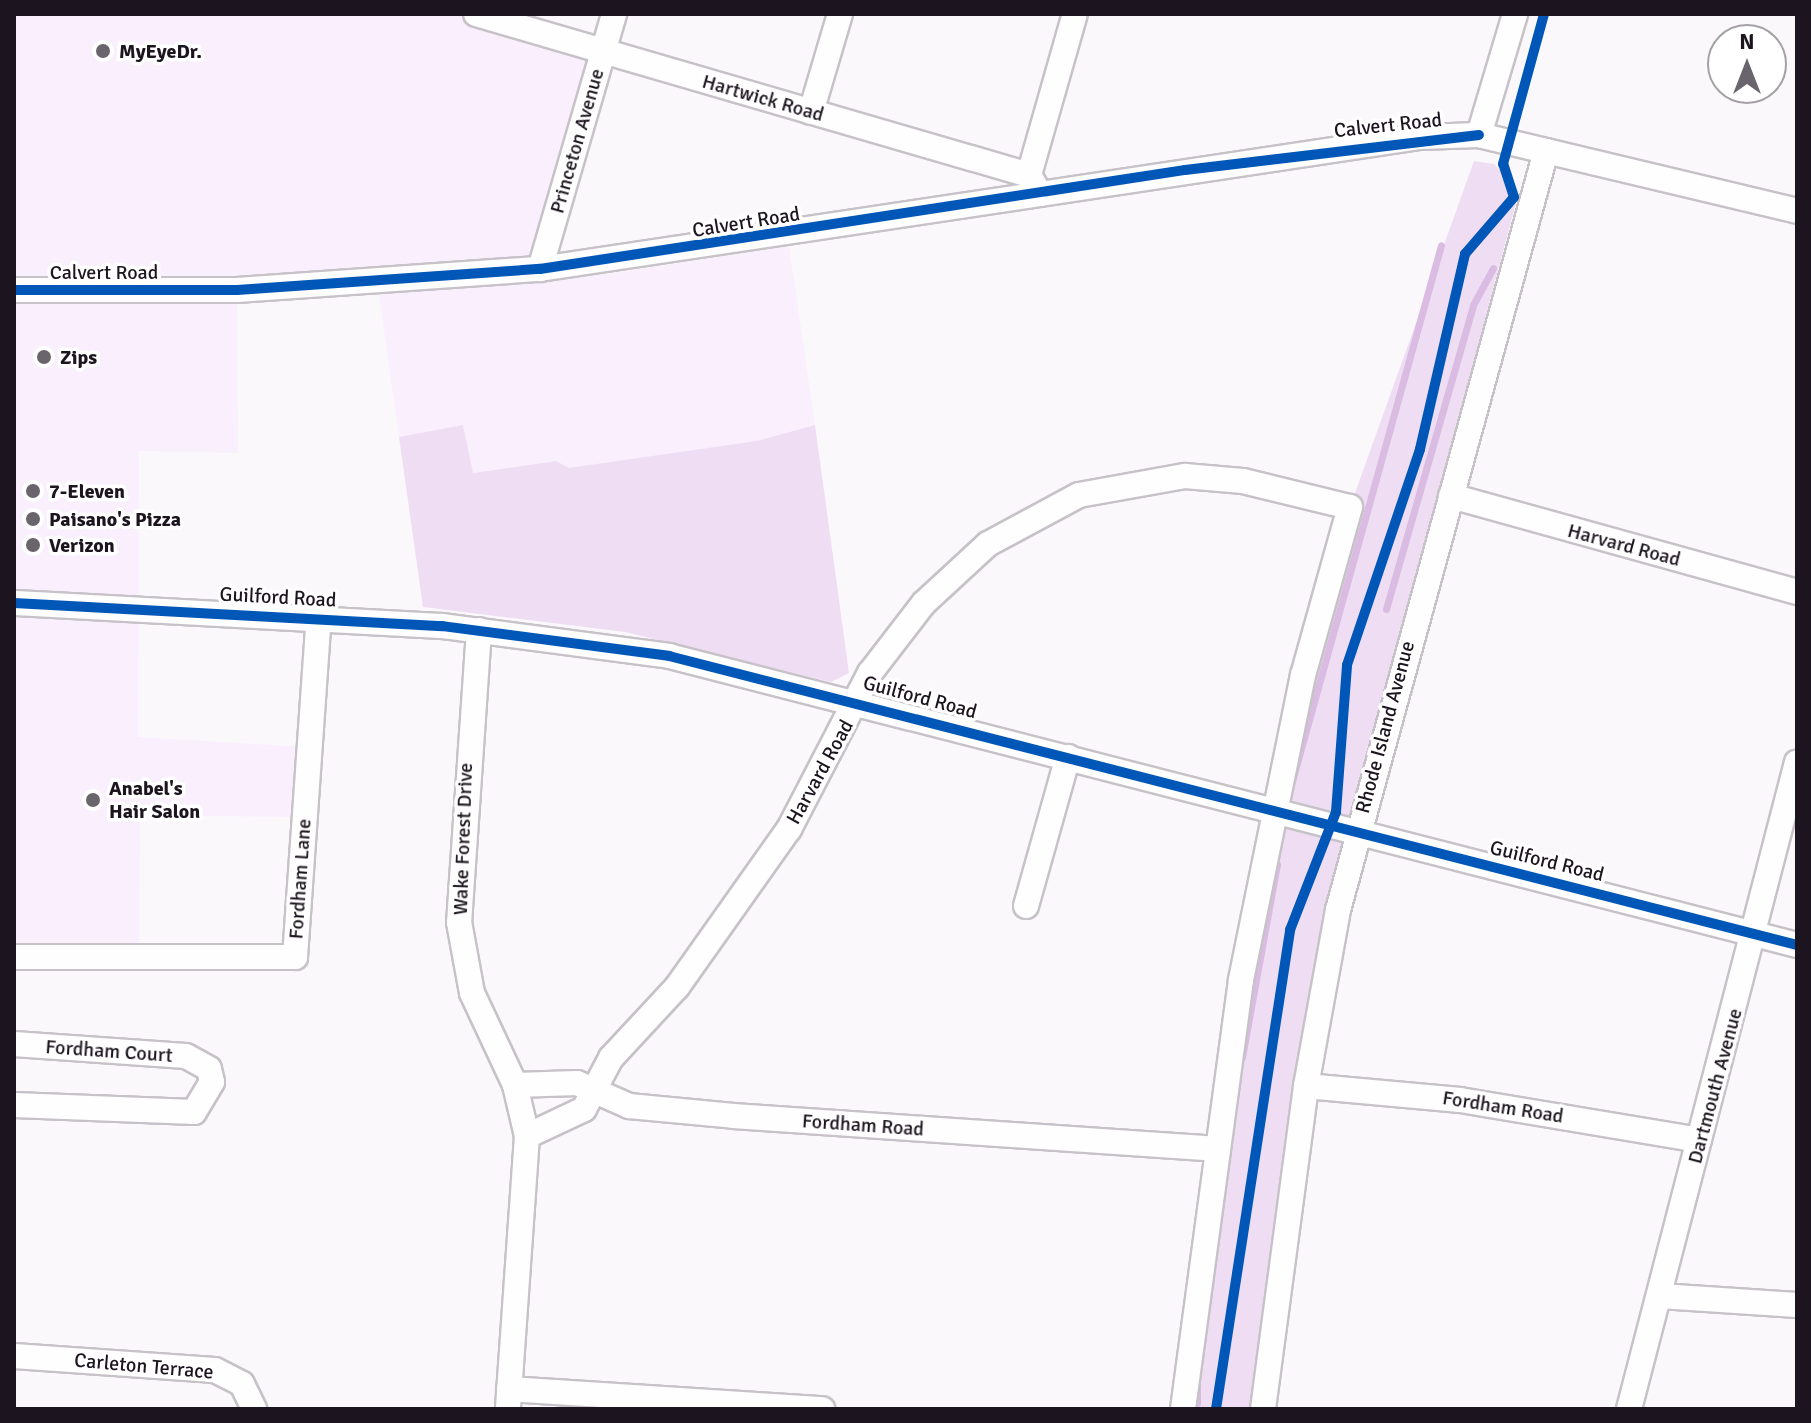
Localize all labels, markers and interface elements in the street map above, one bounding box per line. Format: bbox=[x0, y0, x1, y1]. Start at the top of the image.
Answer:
north arrow bbox=[1707, 24, 1787, 104]
text: N bbox=[1739, 28, 1755, 55]
place label: MyEyeDr. bbox=[119, 39, 202, 63]
marker: MyEyeDr. bbox=[94, 42, 112, 60]
street label: Princeton Avenue bbox=[545, 66, 609, 216]
street label: Hartwick Road bbox=[699, 69, 827, 127]
street label: Calvert Road bbox=[1333, 107, 1443, 143]
street label: Calvert Road bbox=[691, 202, 801, 242]
street label: Calvert Road bbox=[50, 260, 158, 284]
place label: Zips bbox=[60, 345, 97, 369]
marker: Zips bbox=[35, 348, 53, 366]
place label: 7-Eleven bbox=[49, 479, 125, 503]
marker: 7-Eleven bbox=[24, 482, 42, 500]
place label: Paisano's Pizza bbox=[49, 507, 181, 531]
marker: Paisano's Pizza bbox=[24, 510, 42, 528]
street label: Harvard Road bbox=[1565, 518, 1683, 572]
place label: Verizon bbox=[49, 533, 115, 557]
marker: Verizon bbox=[24, 536, 42, 554]
street label: Guilford Road bbox=[219, 582, 337, 612]
street label: Rhode Island Avenue bbox=[1350, 638, 1420, 816]
street label: Guilford Road bbox=[860, 670, 980, 724]
street label: Harvard Road bbox=[781, 716, 859, 828]
street label: Wake Forest Drive bbox=[448, 762, 478, 916]
place label: Anabel's Hair Salon bbox=[109, 776, 200, 823]
marker: Anabel's Hair Salon bbox=[84, 791, 102, 809]
street label: Fordham Lane bbox=[284, 818, 316, 940]
street label: Guilford Road bbox=[1487, 835, 1607, 887]
street label: Dartmouth Avenue bbox=[1683, 1006, 1747, 1166]
street label: Fordham Court bbox=[45, 1035, 173, 1067]
street label: Fordham Road bbox=[1441, 1086, 1565, 1128]
street label: Fordham Road bbox=[801, 1109, 925, 1141]
street label: Carleton Terrace bbox=[73, 1348, 215, 1384]

